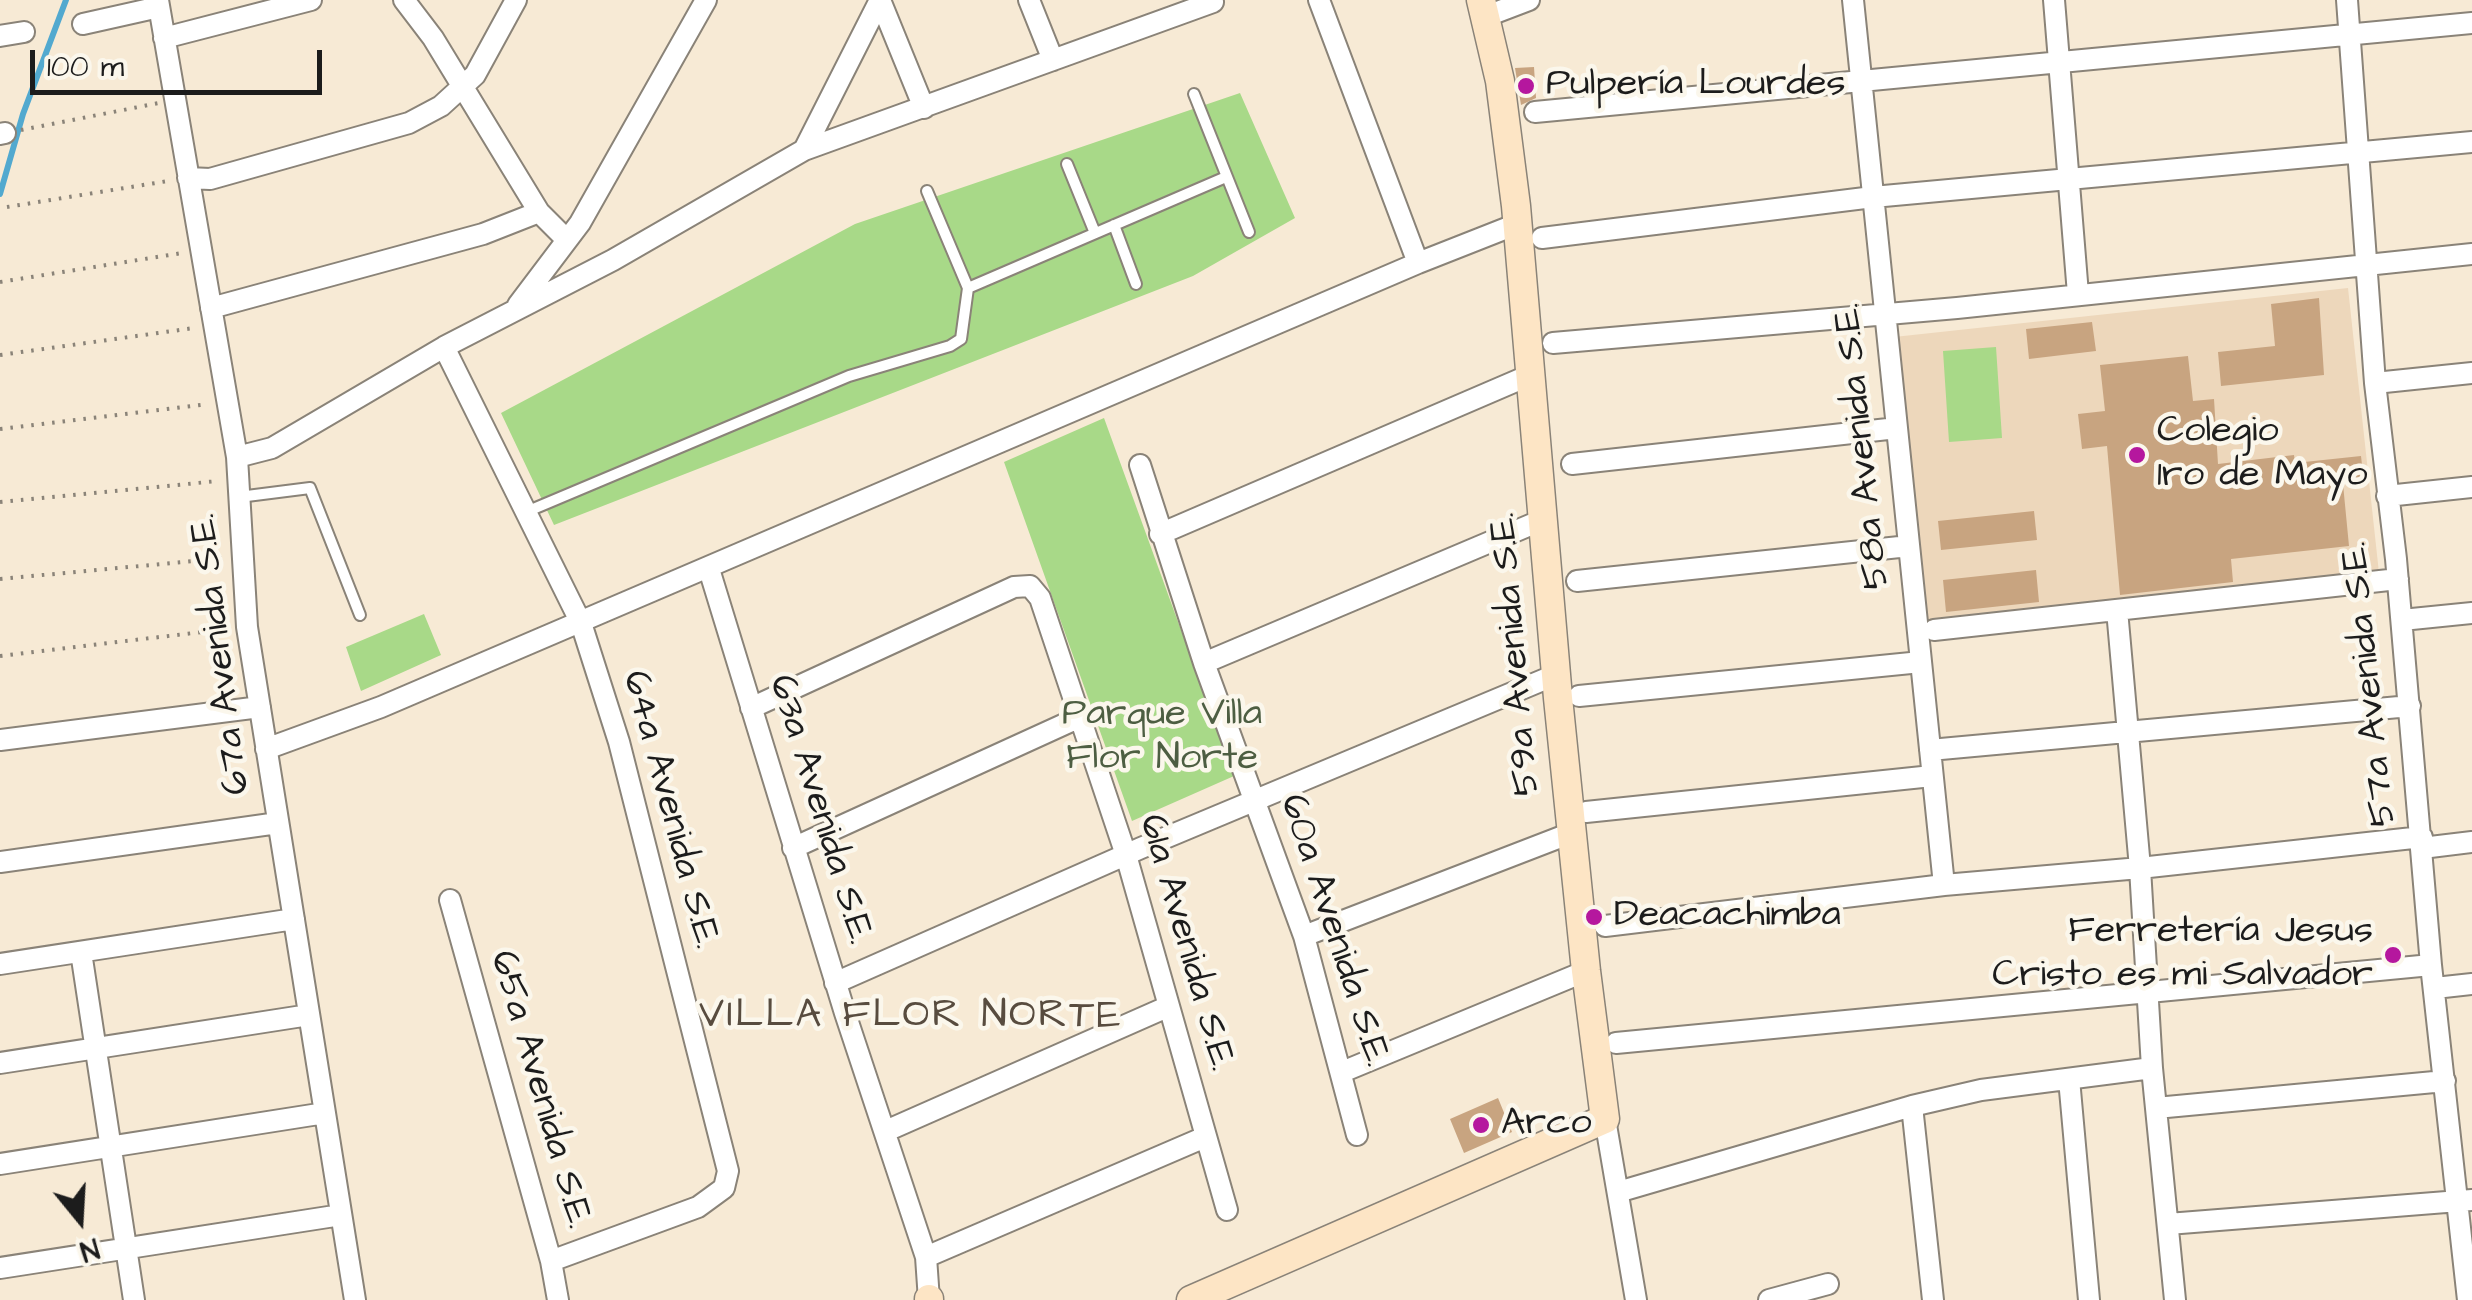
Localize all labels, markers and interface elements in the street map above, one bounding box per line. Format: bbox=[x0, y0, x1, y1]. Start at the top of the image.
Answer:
scale bar bbox=[35, 30, 328, 92]
text: 100 m bbox=[47, 46, 124, 88]
place label: Pulpería Lourdes bbox=[1546, 63, 1846, 109]
marker: Pulpería Lourdes bbox=[1515, 75, 1537, 97]
street label: 58a Avenida S.E. bbox=[1826, 301, 1902, 591]
place label: Colegio 1ro de Mayo bbox=[2157, 410, 2368, 499]
marker: Colegio 1ro de Mayo bbox=[2126, 444, 2148, 466]
street label: 67a Avenida S.E. bbox=[182, 511, 262, 797]
street label: 59a Avenida S.E. bbox=[1482, 511, 1552, 797]
street label: 57a Avenida S.E. bbox=[2333, 539, 2409, 829]
street label: 64a Avenida S.E. bbox=[610, 666, 728, 954]
street label: 63a Avenida S.E. bbox=[756, 670, 882, 950]
park label: Parque Villa Flor Norte bbox=[1062, 693, 1262, 782]
street label: 60a Avenida S.E. bbox=[1268, 789, 1398, 1073]
street label: 61a Avenida S.E. bbox=[1127, 810, 1243, 1076]
place label: Deacachimba bbox=[1614, 894, 1841, 940]
marker: Deacachimba bbox=[1583, 906, 1605, 928]
place label: Ferretería Jesus Cristo es mi Salvador bbox=[1992, 910, 2373, 999]
marker: Ferretería Jesus Cristo es mi Salvador bbox=[2382, 944, 2404, 966]
street label: 65a Avenida S.E. bbox=[478, 946, 600, 1234]
district label: VILLA FLOR NORTE bbox=[699, 994, 1123, 1042]
place label: Arco bbox=[1501, 1102, 1592, 1148]
marker: Arco bbox=[1470, 1114, 1492, 1136]
north arrow bbox=[30, 1170, 130, 1270]
text: N bbox=[75, 1228, 104, 1270]

